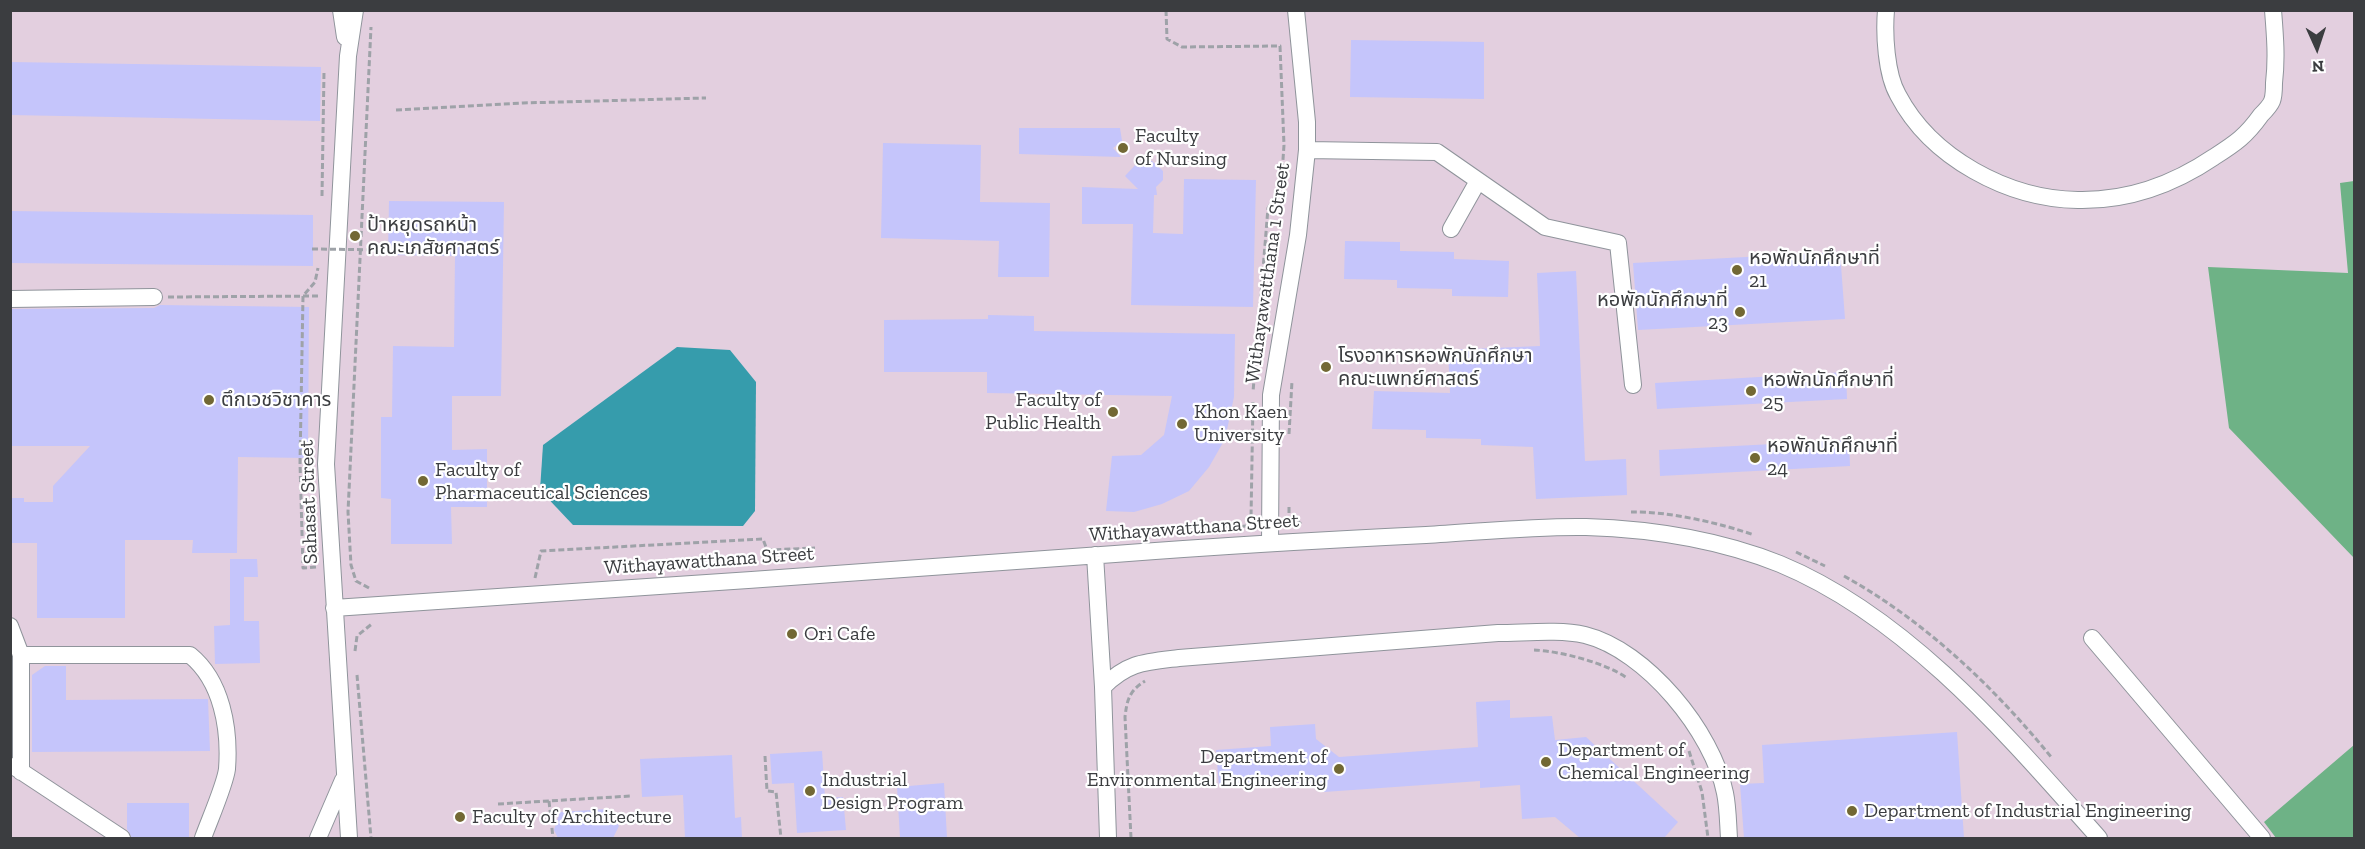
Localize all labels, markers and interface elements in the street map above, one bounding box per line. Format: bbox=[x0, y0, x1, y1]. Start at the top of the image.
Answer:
north arrow bbox=[2287, 18, 2347, 78]
text: N bbox=[2311, 57, 2325, 76]
place label: Faculty of Nursing bbox=[1135, 124, 1227, 171]
marker: Faculty of Nursing bbox=[1116, 141, 1130, 155]
street label: Withayawatthana 1 Street bbox=[1241, 161, 1295, 385]
place label: ป้าหยุดรถหน้า คณะเภสัชศาสตร์ bbox=[367, 213, 499, 260]
marker: ป้าหยุดรถหน้า คณะเภสัชศาสตร์ bbox=[348, 229, 362, 243]
place label: หอพักนักศึกษาที่ 21 bbox=[1749, 246, 1880, 293]
marker: หอพักนักศึกษาที่ 21 bbox=[1730, 263, 1744, 277]
place label: หอพักนักศึกษาที่ 23 bbox=[1597, 288, 1728, 335]
marker: หอพักนักศึกษาที่ 23 bbox=[1733, 305, 1747, 319]
place label: โรงอาหารหอพักนักศึกษา คณะแพทย์ศาสตร์ bbox=[1338, 344, 1533, 391]
marker: โรงอาหารหอพักนักศึกษา คณะแพทย์ศาสตร์ bbox=[1319, 360, 1333, 374]
place label: หอพักนักศึกษาที่ 25 bbox=[1763, 368, 1894, 415]
marker: หอพักนักศึกษาที่ 25 bbox=[1744, 384, 1758, 398]
place label: ตึกเวชวิชาคาร bbox=[221, 388, 331, 412]
place label: Faculty of Public Health bbox=[985, 388, 1101, 435]
marker: ตึกเวชวิชาคาร bbox=[202, 393, 216, 407]
place label: Khon Kaen University bbox=[1194, 400, 1288, 447]
marker: Faculty of Public Health bbox=[1106, 405, 1120, 419]
marker: Khon Kaen University bbox=[1175, 417, 1189, 431]
place label: หอพักนักศึกษาที่ 24 bbox=[1767, 434, 1898, 481]
street label: Sahasat Street bbox=[295, 439, 323, 565]
marker: หอพักนักศึกษาที่ 24 bbox=[1748, 451, 1762, 465]
place label: Faculty of Pharmaceutical Sciences bbox=[435, 458, 648, 505]
marker: Faculty of Pharmaceutical Sciences bbox=[416, 474, 430, 488]
street label: Withayawatthana Street bbox=[1088, 509, 1300, 547]
street label: Withayawatthana Street bbox=[603, 542, 815, 580]
place label: Ori Cafe bbox=[804, 622, 875, 646]
marker: Ori Cafe bbox=[785, 627, 799, 641]
place label: Department of Chemical Engineering bbox=[1558, 738, 1750, 785]
place label: Department of Environmental Engineering bbox=[1087, 745, 1327, 792]
marker: Department of Chemical Engineering bbox=[1539, 755, 1553, 769]
marker: Department of Environmental Engineering bbox=[1332, 762, 1346, 776]
place label: Industrial Design Program bbox=[822, 768, 963, 815]
marker: Industrial Design Program bbox=[803, 784, 817, 798]
place label: Department of Industrial Engineering bbox=[1864, 799, 2191, 823]
marker: Department of Industrial Engineering bbox=[1845, 804, 1859, 818]
place label: Faculty of Architecture bbox=[472, 805, 672, 829]
marker: Faculty of Architecture bbox=[453, 810, 467, 824]

